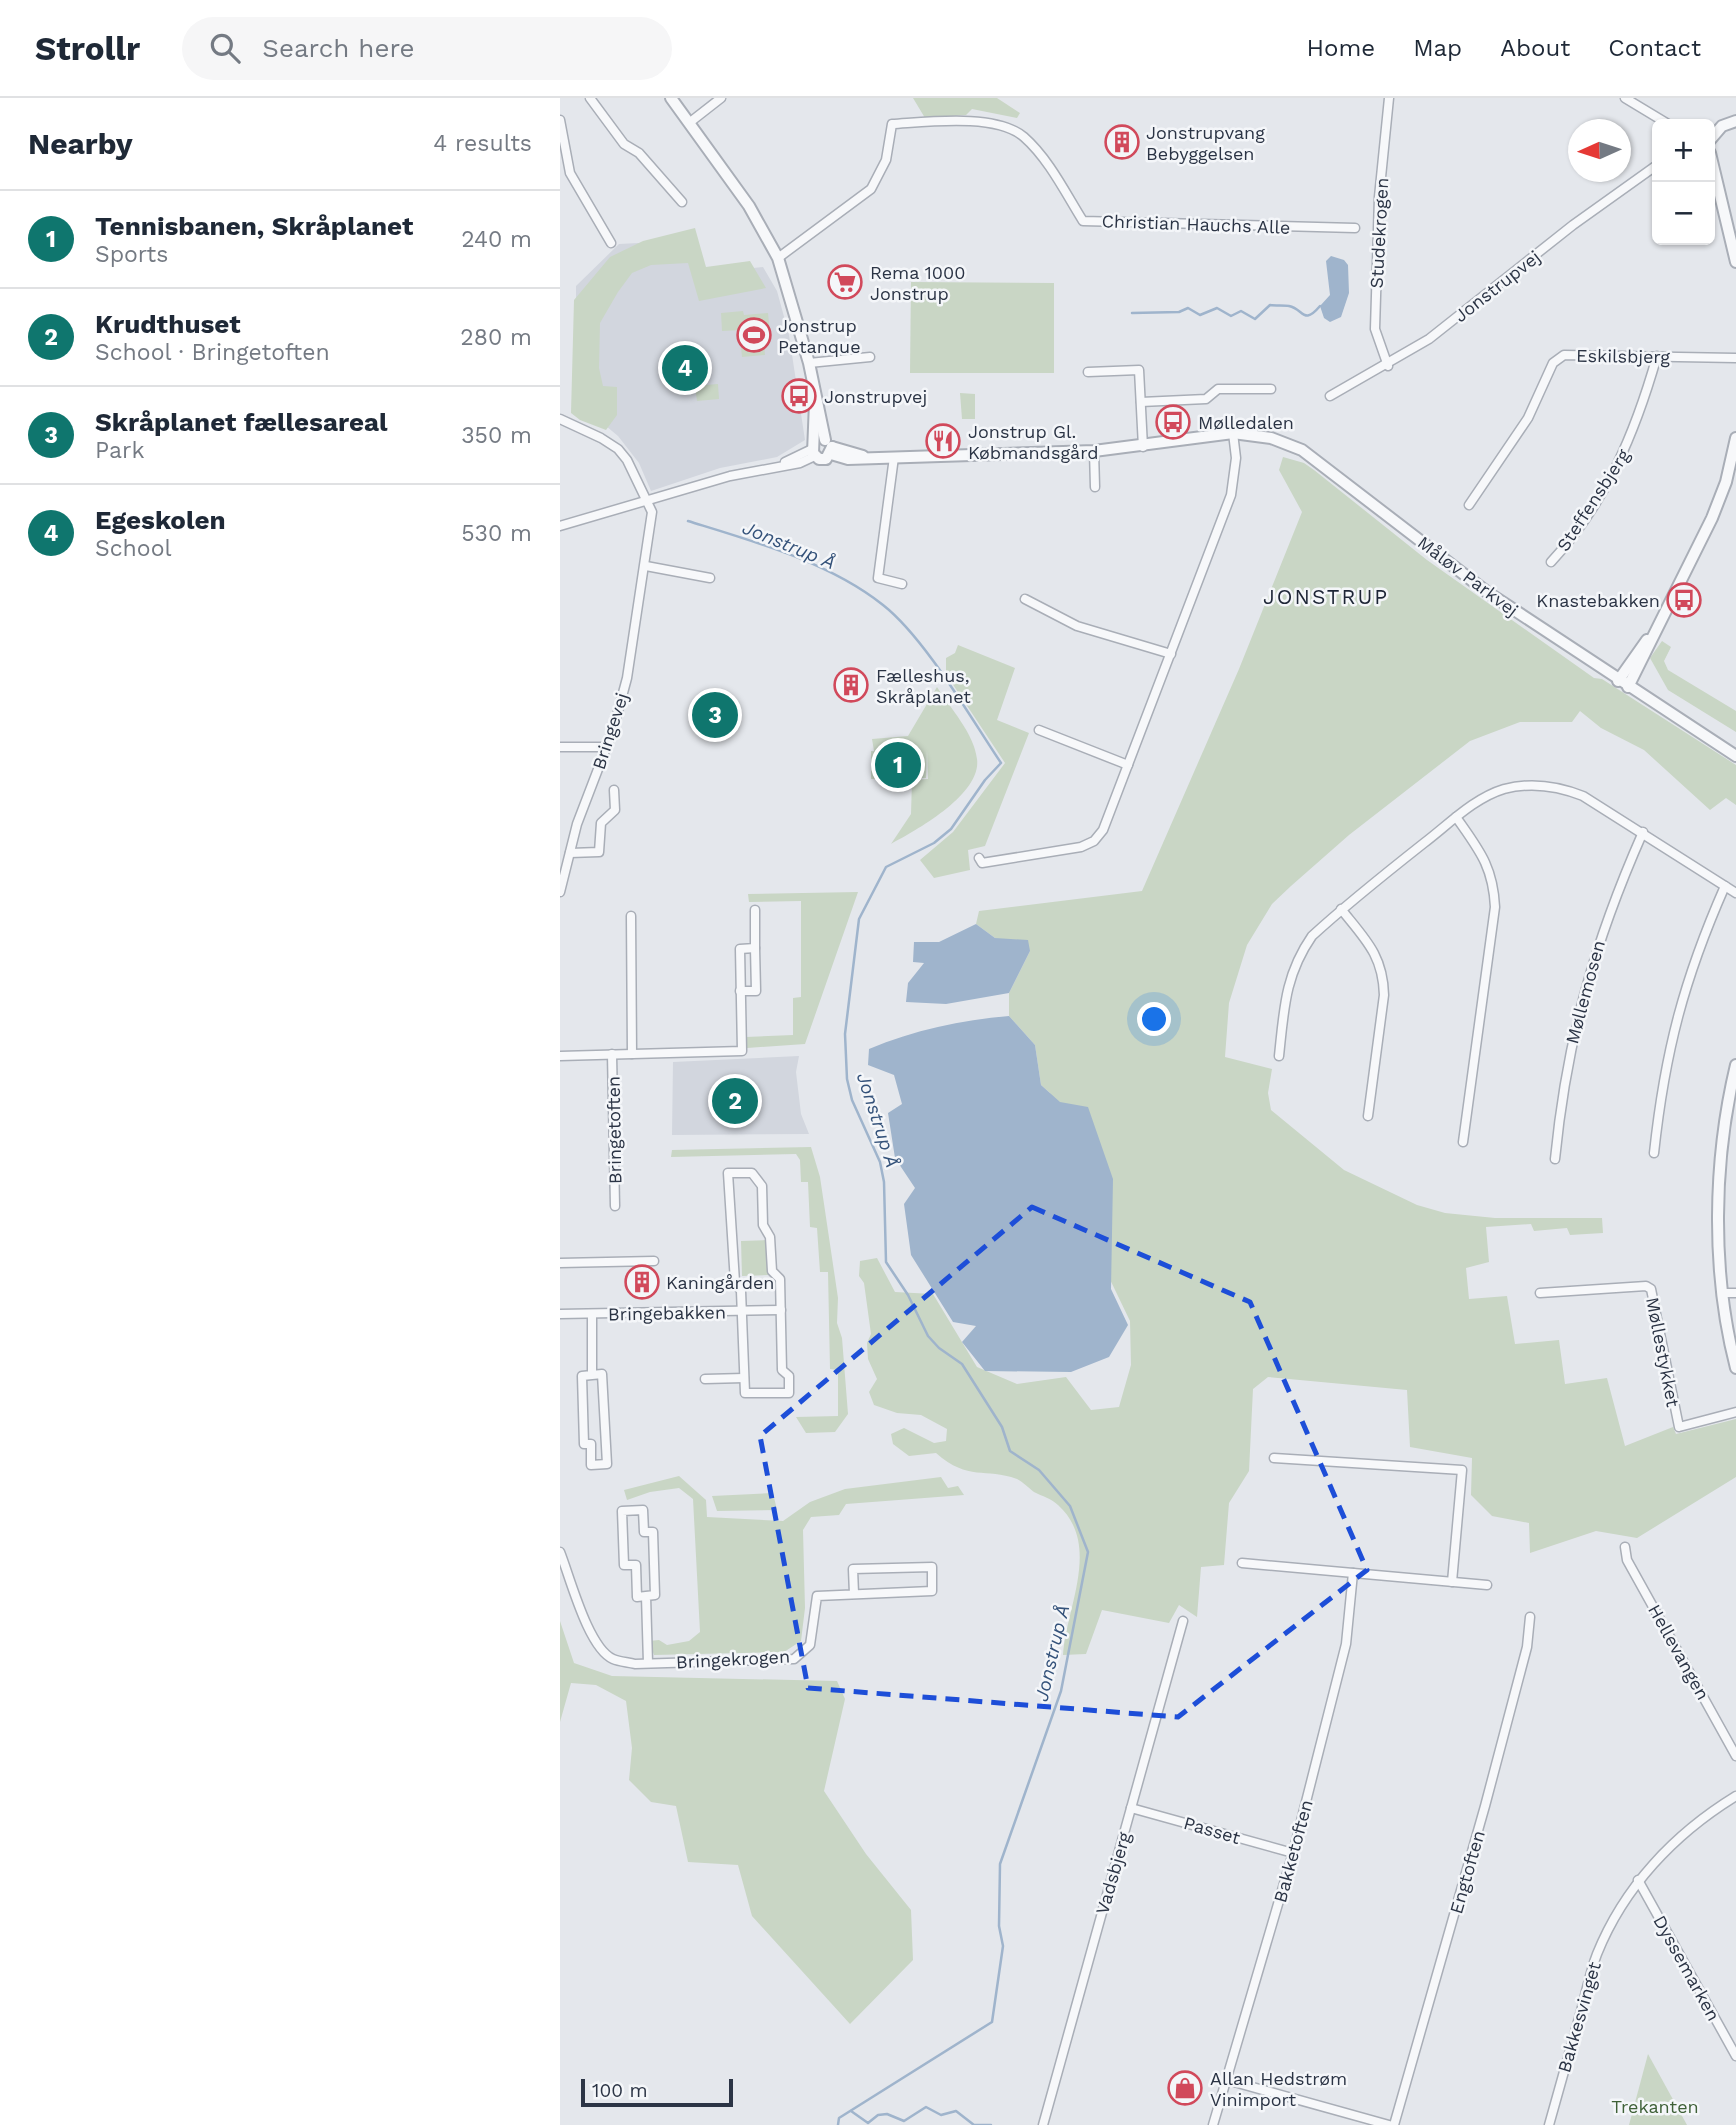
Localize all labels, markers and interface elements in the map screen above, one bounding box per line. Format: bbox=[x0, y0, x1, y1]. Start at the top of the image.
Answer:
search box bbox=[182, 17, 672, 80]
text: Strollr bbox=[35, 29, 140, 68]
icon: search bbox=[206, 29, 244, 67]
text: Search here bbox=[262, 33, 415, 63]
text: Home bbox=[1307, 34, 1375, 62]
text: Map bbox=[1413, 34, 1462, 62]
text: About bbox=[1500, 34, 1570, 62]
text: Contact bbox=[1608, 34, 1701, 62]
north arrow bbox=[1568, 119, 1631, 182]
map controls bbox=[1652, 119, 1715, 245]
button: + bbox=[1652, 119, 1715, 182]
place label: Jonstrupvang Bebyggelsen bbox=[1146, 122, 1265, 164]
building icon: Jonstrupvang Bebyggelsen bbox=[1103, 123, 1141, 161]
text: Nearby bbox=[28, 126, 133, 161]
text: 4 results bbox=[433, 130, 532, 157]
street label: Studekrogen bbox=[1366, 177, 1392, 289]
button: − bbox=[1652, 182, 1715, 245]
street label: Christian Hauchs Alle bbox=[1101, 210, 1291, 238]
text: Tennisbanen, Skråplanet bbox=[95, 211, 413, 241]
text: 1 bbox=[46, 226, 56, 253]
text: 240 m bbox=[461, 226, 532, 253]
text: Sports bbox=[95, 241, 168, 268]
street label: Jonstrupvej bbox=[1450, 246, 1544, 326]
place label: Rema 1000 Jonstrup bbox=[870, 262, 965, 304]
supermarket icon: Rema 1000 Jonstrup bbox=[826, 263, 864, 301]
text: Krudthuset bbox=[95, 309, 241, 339]
place label: Jonstrup Petanque bbox=[778, 315, 861, 357]
sports icon: Jonstrup Petanque bbox=[735, 316, 773, 354]
text: 2 bbox=[44, 324, 58, 351]
text: 280 m bbox=[460, 324, 532, 351]
text: School · Bringetoften bbox=[95, 339, 330, 366]
pin: 4 bbox=[662, 342, 708, 394]
street label: Eskilsbjerg bbox=[1576, 345, 1671, 367]
bus stop icon: Jonstrupvej bbox=[780, 377, 818, 415]
place label: Jonstrupvej bbox=[824, 386, 927, 407]
bus stop icon: Mølledalen bbox=[1154, 403, 1192, 441]
text: Skråplanet fællesareal bbox=[95, 407, 388, 437]
place label: Mølledalen bbox=[1198, 412, 1294, 433]
place label: Jonstrup Gl. Købmandsgård bbox=[968, 421, 1099, 463]
text: 3 bbox=[44, 422, 58, 449]
text: 350 m bbox=[461, 422, 532, 449]
restaurant icon: Jonstrup Gl. Købmandsgård bbox=[924, 422, 962, 460]
text: Park bbox=[95, 437, 144, 464]
street label: Steffensbjerg bbox=[1552, 445, 1634, 555]
text: Egeskolen bbox=[95, 505, 226, 535]
water label: Jonstrup Å bbox=[739, 516, 839, 574]
text: 4 bbox=[44, 520, 58, 547]
text: 530 m bbox=[461, 520, 532, 547]
street label: Måløv Parkvej bbox=[1414, 531, 1522, 621]
text: School bbox=[95, 535, 172, 562]
bus stop icon: Knastebakken bbox=[1665, 581, 1703, 619]
district label: JONSTRUP bbox=[1263, 584, 1389, 609]
place label: Knastebakken bbox=[1536, 590, 1660, 611]
place label: Fælleshus, Skråplanet bbox=[876, 665, 971, 707]
building icon: Fælleshus, Skråplanet bbox=[832, 666, 870, 704]
pin: 3 bbox=[692, 689, 738, 741]
street label: Bringevej bbox=[588, 690, 632, 772]
pin: 1 bbox=[875, 739, 921, 791]
street label: Møllemosen bbox=[1561, 938, 1609, 1046]
your location bbox=[1137, 1002, 1171, 1036]
water label: Jonstrup Å bbox=[852, 1070, 904, 1170]
pin: 2 bbox=[712, 1075, 758, 1127]
street label: Bringetoften bbox=[603, 1076, 625, 1184]
building icon: Kaningården bbox=[623, 1263, 661, 1301]
place label: Kaningården bbox=[666, 1272, 774, 1293]
street label: Møllestykket bbox=[1642, 1295, 1684, 1409]
street label: Bringebakken bbox=[608, 1301, 726, 1325]
street label: Hellevangen bbox=[1644, 1600, 1714, 1704]
water label: Jonstrup Å bbox=[1030, 1602, 1074, 1704]
street label: Bringekrogen bbox=[675, 1646, 791, 1672]
street label: Bakketoften bbox=[1269, 1797, 1317, 1905]
street label: Passet bbox=[1181, 1812, 1243, 1848]
street label: Engtoften bbox=[1445, 1828, 1489, 1916]
street label: Vadsbjerg bbox=[1091, 1829, 1135, 1916]
street label: Dyssemarken bbox=[1649, 1912, 1725, 2024]
street label: Bakkesvinget bbox=[1553, 1959, 1605, 2075]
place label: Allan Hedstrøm Vinimport bbox=[1210, 2068, 1347, 2110]
shop icon: Allan Hedstrøm Vinimport bbox=[1166, 2069, 1204, 2107]
scale bar bbox=[581, 2076, 733, 2108]
text: 100 m bbox=[592, 2079, 648, 2102]
park label: Trekanten bbox=[1611, 2096, 1699, 2117]

